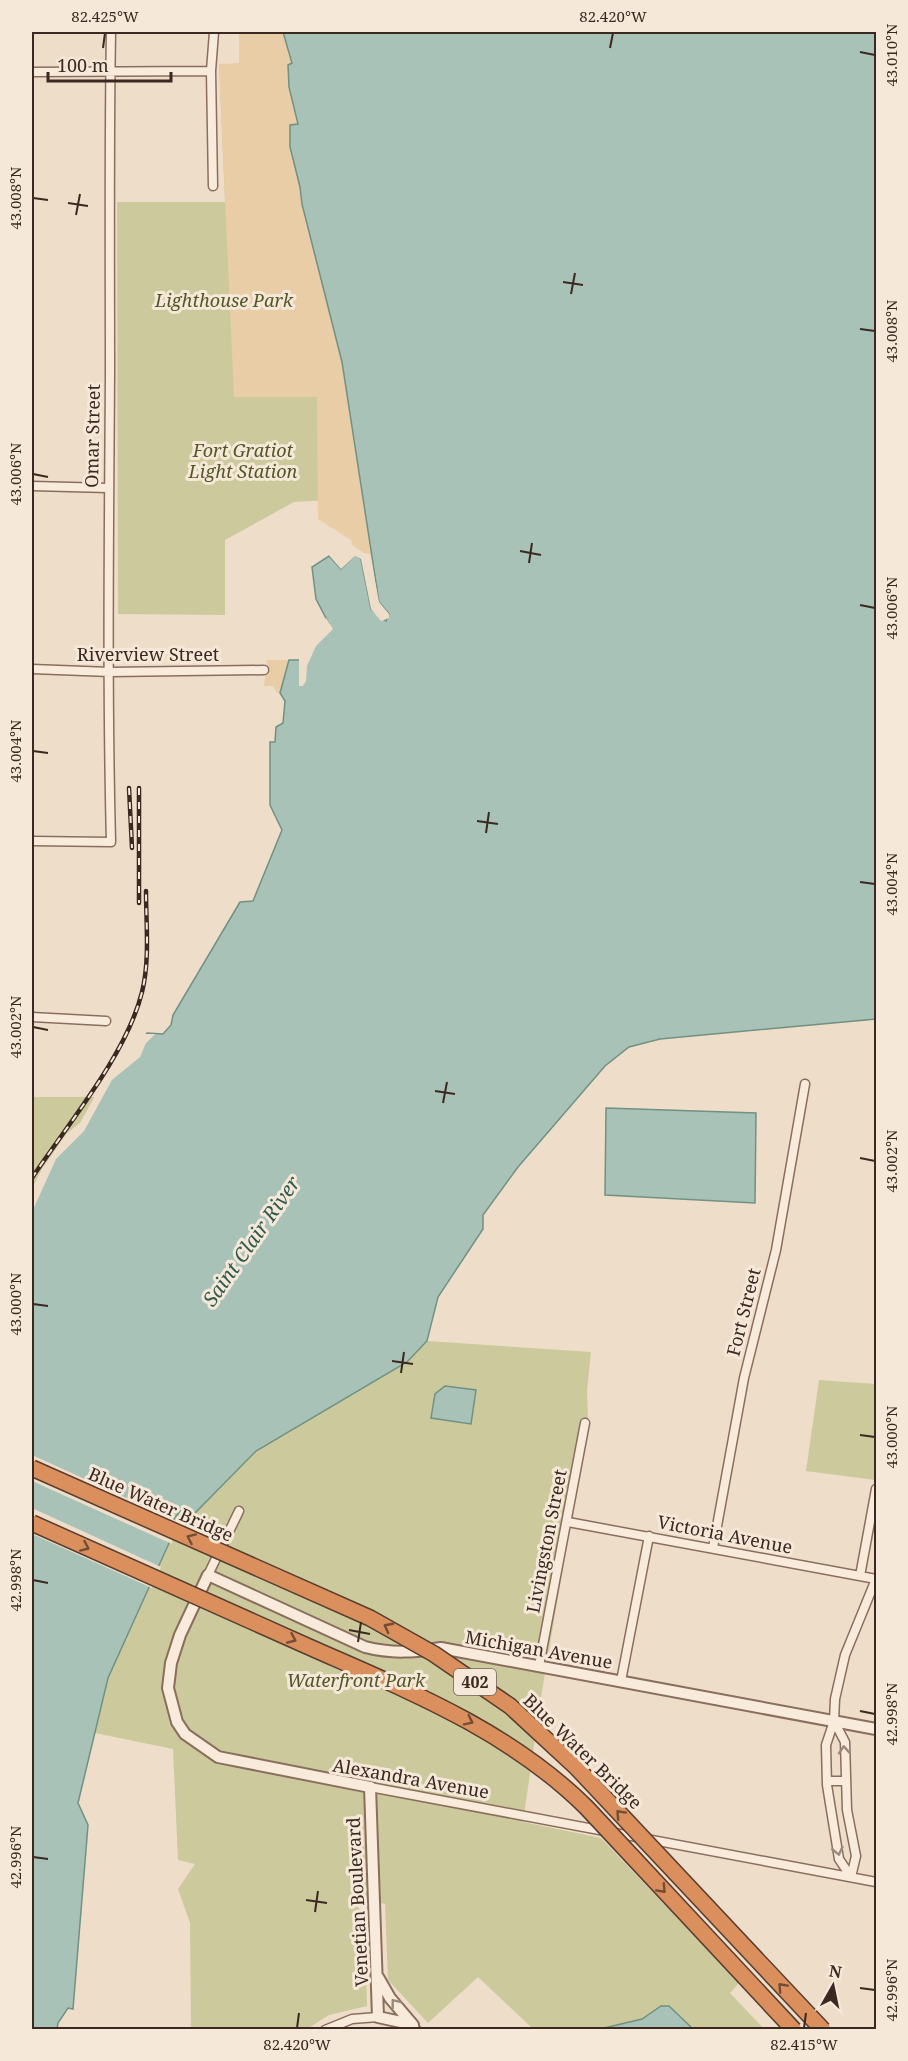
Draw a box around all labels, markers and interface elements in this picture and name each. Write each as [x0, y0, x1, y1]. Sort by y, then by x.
text: 82.425°W [71, 6, 139, 26]
text: 82.420°W [579, 6, 647, 26]
text: 43.010°N [881, 23, 901, 87]
scale bar [48, 45, 171, 83]
text: 100 m [57, 53, 109, 77]
text: 43.008°N [5, 166, 25, 230]
park label: Lighthouse Park [154, 288, 294, 312]
text: 43.008°N [881, 299, 901, 363]
street label: Omar Street [79, 384, 105, 488]
park label: Fort Gratiot Light Station [188, 438, 298, 483]
text: 43.006°N [5, 442, 25, 506]
text: 43.006°N [881, 576, 901, 640]
street label: Riverview Street [77, 642, 219, 666]
text: 43.004°N [5, 719, 25, 783]
text: 43.004°N [881, 852, 901, 916]
text: 43.002°N [5, 995, 25, 1059]
text: 43.002°N [881, 1129, 901, 1193]
water label: Saint Clair River [196, 1170, 306, 1312]
street label: Fort Street [720, 1265, 766, 1359]
text: 43.000°N [5, 1272, 25, 1336]
text: 43.000°N [881, 1405, 901, 1469]
street label: Blue Water Bridge [85, 1461, 237, 1547]
street label: Livingston Street [520, 1467, 572, 1615]
street label: Victoria Avenue [656, 1509, 794, 1559]
one-way arrow [187, 1534, 198, 1546]
one-way arrow [79, 1540, 90, 1552]
text: 42.998°N [5, 1548, 25, 1612]
one-way arrow [383, 1623, 394, 1635]
street label: Michigan Avenue [463, 1624, 615, 1674]
one-way arrow [285, 1632, 296, 1644]
park label: Waterfront Park [287, 1668, 426, 1692]
road number: 402 [454, 1669, 496, 1695]
text: 42.998°N [881, 1682, 901, 1746]
street label: Blue Water Bridge [518, 1688, 648, 1814]
one-way arrow [462, 1713, 473, 1725]
one-way arrow [838, 1745, 851, 1754]
street label: Alexandra Avenue [331, 1752, 491, 1804]
one-way arrow [617, 1810, 628, 1821]
street label: Venetian Boulevard [341, 1817, 373, 1987]
text: 42.996°N [5, 1825, 25, 1889]
one-way arrow [831, 1846, 844, 1856]
one-way arrow [655, 1882, 666, 1892]
north arrow [803, 1956, 863, 2016]
text: 42.996°N [881, 1958, 901, 2022]
text: N [827, 1959, 844, 1983]
one-way arrow [778, 1984, 789, 1994]
one-way arrow [392, 1999, 403, 2010]
text: 82.420°W [263, 2034, 331, 2054]
text: 82.415°W [770, 2034, 838, 2054]

